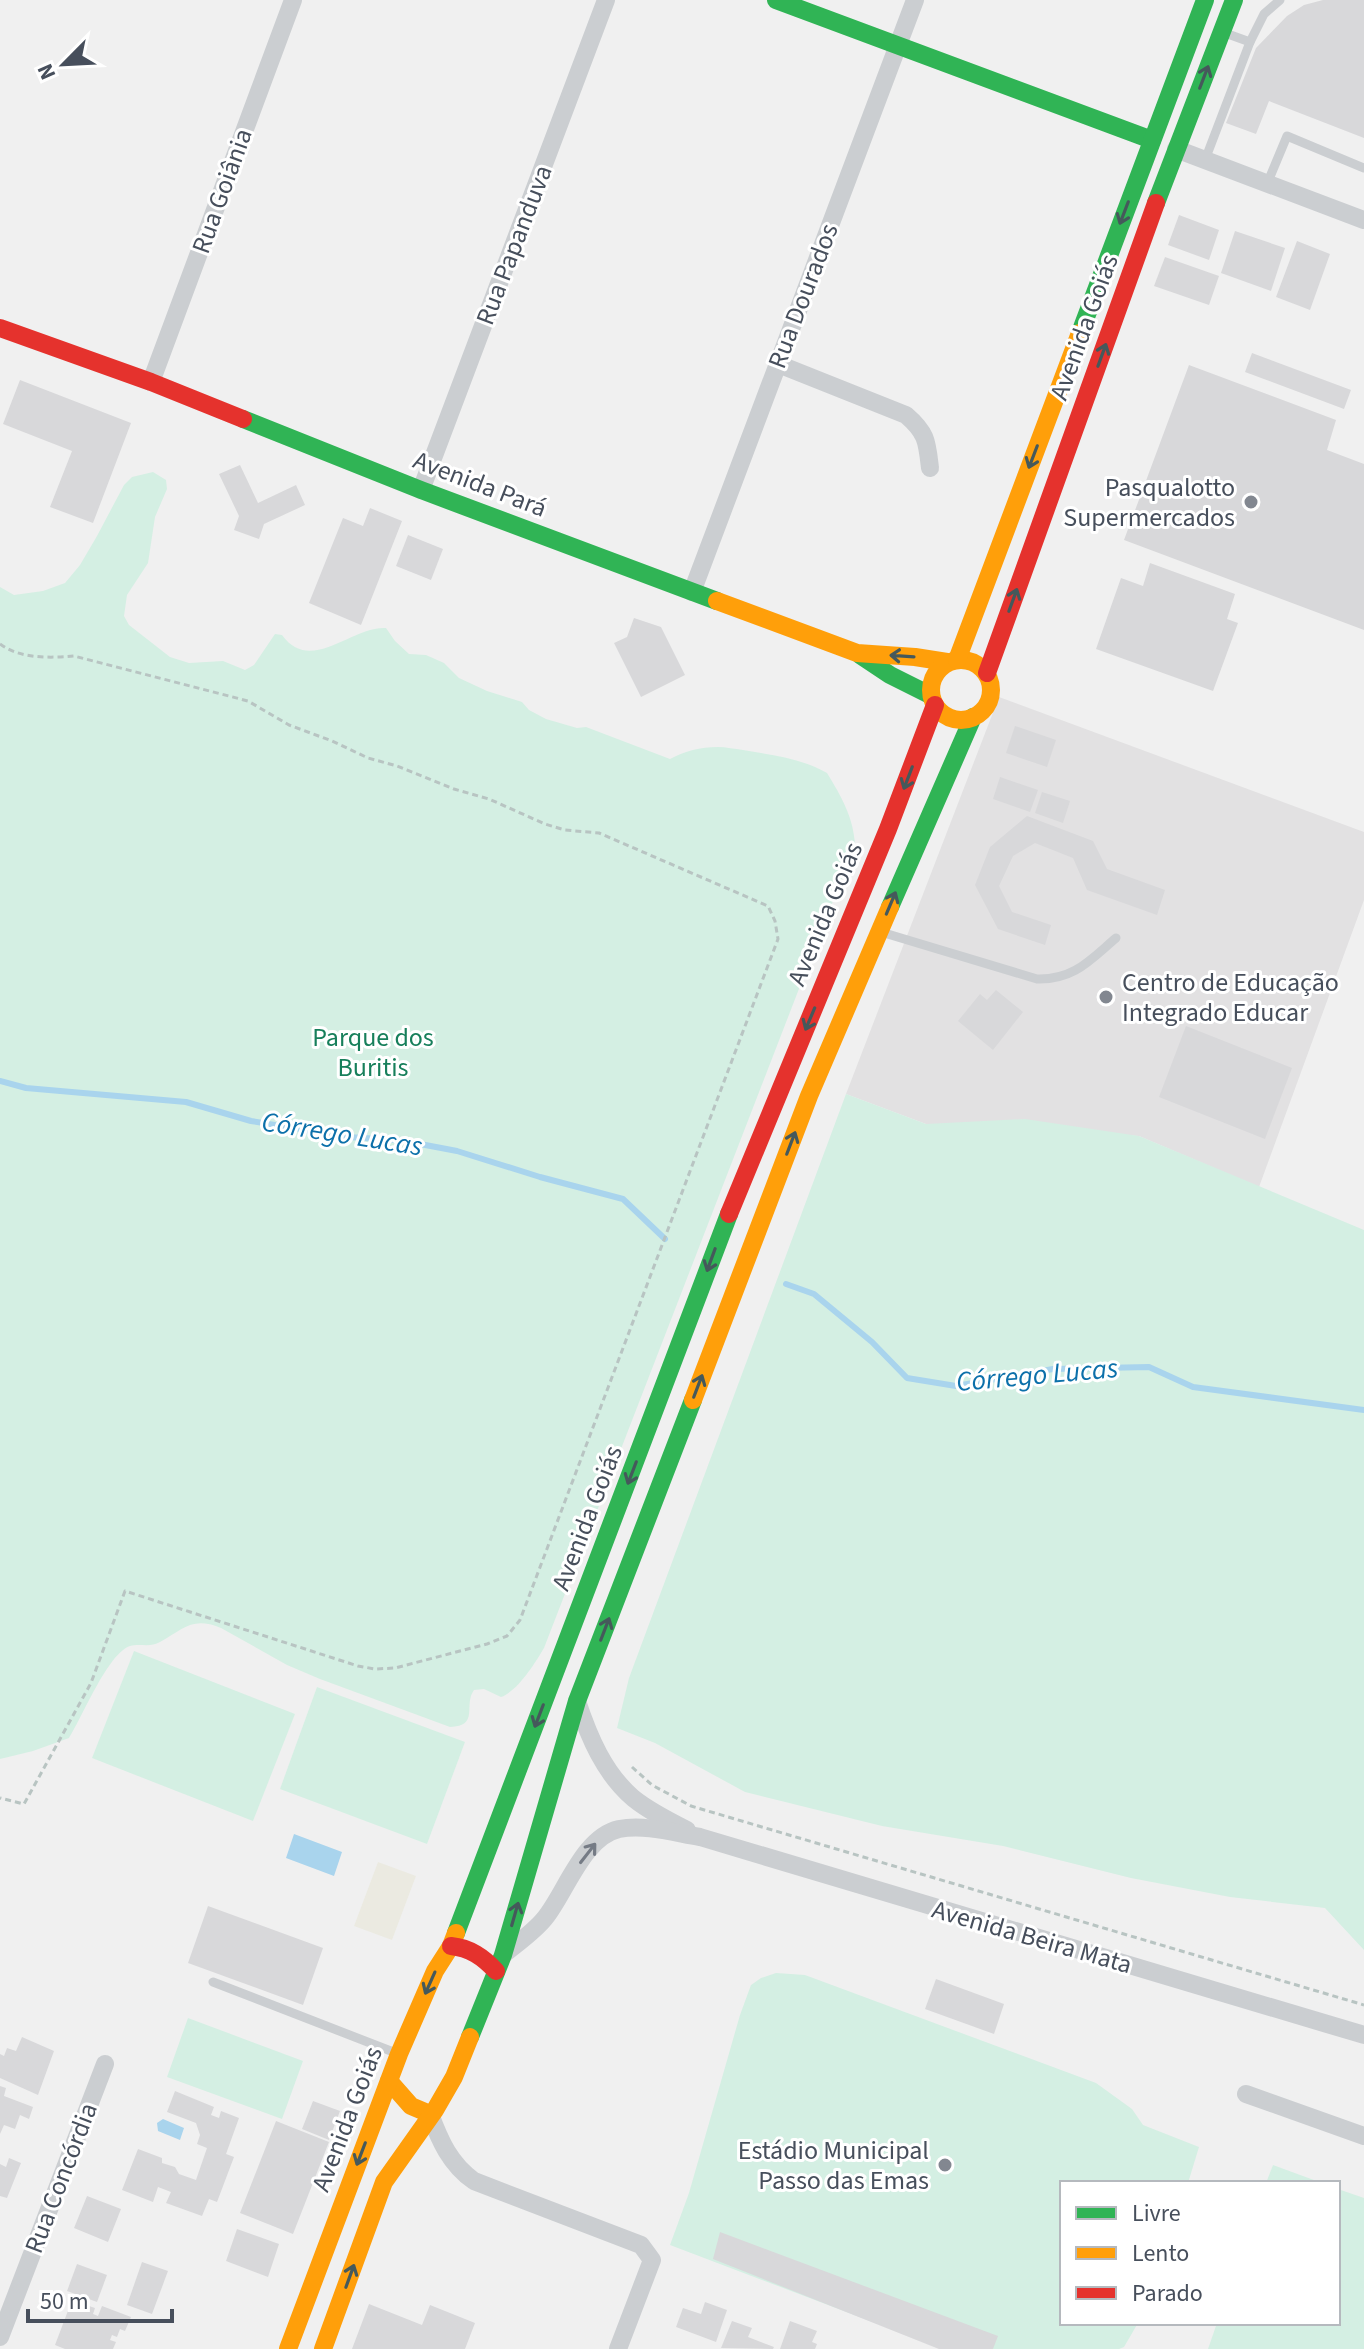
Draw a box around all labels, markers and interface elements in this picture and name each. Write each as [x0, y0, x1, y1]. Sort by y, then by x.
north arrow [24, 24, 104, 104]
text: N [29, 59, 64, 85]
one-way arrow [1198, 65, 1212, 90]
street label: Rua Goiânia [182, 123, 262, 259]
street label: Rua Papanduva [467, 160, 561, 330]
one-way arrow [1116, 200, 1131, 225]
street label: Rua Dourados [758, 218, 848, 374]
street label: Avenida Goiás [1040, 249, 1128, 405]
one-way arrow [1095, 343, 1110, 368]
street label: Avenida Pará [408, 442, 552, 526]
one-way arrow [1025, 444, 1039, 469]
place label: Pasqualotto Supermercados [1063, 469, 1235, 536]
marker: Pasqualotto Supermercados [1242, 493, 1260, 511]
one-way arrow [1007, 588, 1021, 613]
one-way arrow [889, 648, 916, 663]
one-way arrow [900, 765, 914, 790]
street label: Avenida Goiás [778, 836, 872, 992]
one-way arrow [885, 891, 900, 916]
place label: Centro de Educação Integrado Educar [1122, 964, 1339, 1031]
marker: Centro de Educação Integrado Educar [1097, 988, 1115, 1006]
one-way arrow [801, 1006, 816, 1031]
park label: Parque dos Buritis [312, 1019, 434, 1086]
water label: Córrego Lucas [259, 1102, 425, 1166]
one-way arrow [785, 1131, 799, 1156]
one-way arrow [703, 1247, 717, 1272]
water label: Córrego Lucas [954, 1348, 1120, 1402]
one-way arrow [692, 1374, 706, 1399]
street label: Avenida Goiás [542, 1440, 632, 1596]
one-way arrow [624, 1460, 638, 1485]
one-way arrow [599, 1617, 613, 1642]
one-way arrow [531, 1703, 545, 1728]
one-way arrow [579, 1843, 596, 1864]
street label: Avenida Beira Mata [928, 1891, 1136, 1983]
one-way arrow [508, 1902, 523, 1928]
one-way arrow [422, 1970, 437, 1994]
street label: Avenida Goiás [302, 2041, 392, 2197]
street label: Rua Concórdia [15, 2097, 107, 2259]
place label: Estádio Municipal Passo das Emas [738, 2132, 929, 2199]
one-way arrow [353, 2142, 367, 2166]
marker: Estádio Municipal Passo das Emas [936, 2156, 954, 2174]
legend [1060, 2181, 1340, 2325]
text: Livre [1132, 2196, 1181, 2231]
text: Lento [1132, 2236, 1189, 2271]
one-way arrow [344, 2264, 358, 2289]
scale bar [28, 2273, 172, 2323]
text: Parado [1132, 2276, 1203, 2311]
text: 50 m [40, 2284, 89, 2319]

